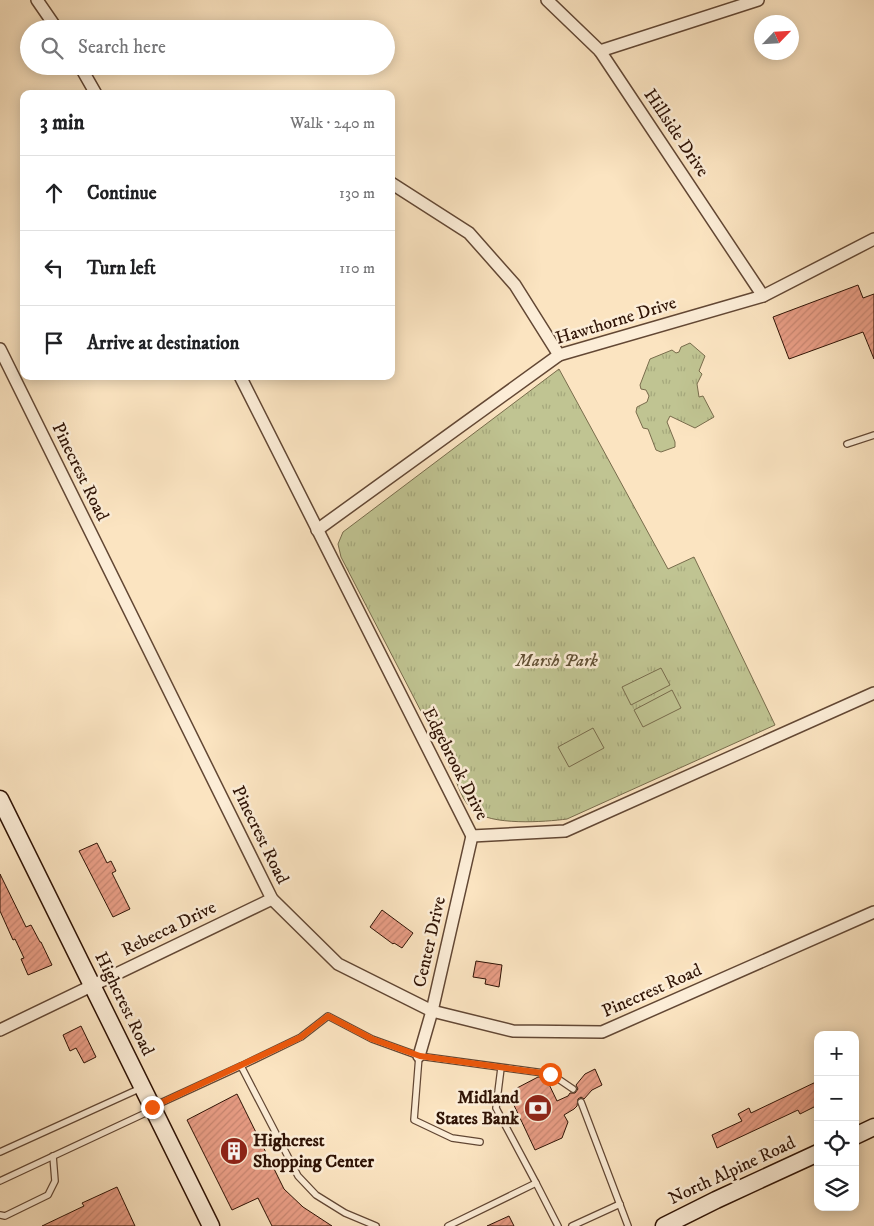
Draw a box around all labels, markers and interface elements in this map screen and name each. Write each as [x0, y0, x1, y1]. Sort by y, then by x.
north arrow [754, 15, 799, 60]
search box [20, 20, 395, 75]
icon: search [38, 34, 66, 62]
text: Search here [78, 36, 166, 59]
street label: Hillside Drive [638, 85, 714, 181]
text: 3 min [40, 110, 85, 136]
text: Walk · 240 m [290, 113, 375, 133]
icon: ahead [40, 179, 68, 207]
text: Continue [87, 182, 157, 205]
text: 130 m [339, 183, 375, 203]
icon: left [40, 254, 68, 282]
text: Turn left [87, 257, 156, 280]
text: 110 m [339, 258, 375, 278]
street label: Hawthorne Drive [553, 292, 679, 350]
icon: arrive [40, 329, 68, 357]
text: Arrive at destination [87, 332, 239, 355]
street label: Pinecrest Road [47, 419, 113, 525]
park label: Marsh Park [514, 650, 598, 672]
street label: Edgebrook Drive [417, 704, 493, 824]
street label: Pinecrest Road [227, 782, 293, 888]
street label: Center Drive [409, 894, 451, 990]
street label: Rebecca Drive [118, 897, 220, 961]
street label: Highcrest Road [89, 949, 159, 1059]
street label: Pinecrest Road [599, 959, 705, 1023]
map controls [814, 1031, 859, 1211]
button: + [814, 1031, 859, 1076]
route start [539, 1063, 562, 1086]
button: − [814, 1076, 859, 1121]
place label: Midland States Bank [436, 1087, 520, 1130]
bank icon: Midland States Bank [523, 1093, 553, 1123]
route end [141, 1096, 164, 1119]
button: locate [814, 1121, 859, 1166]
place label: Highcrest Shopping Center [253, 1130, 374, 1173]
street label: North Alpine Road [665, 1132, 799, 1210]
building icon: Highcrest Shopping Center [219, 1136, 249, 1166]
button: layers [814, 1166, 859, 1211]

